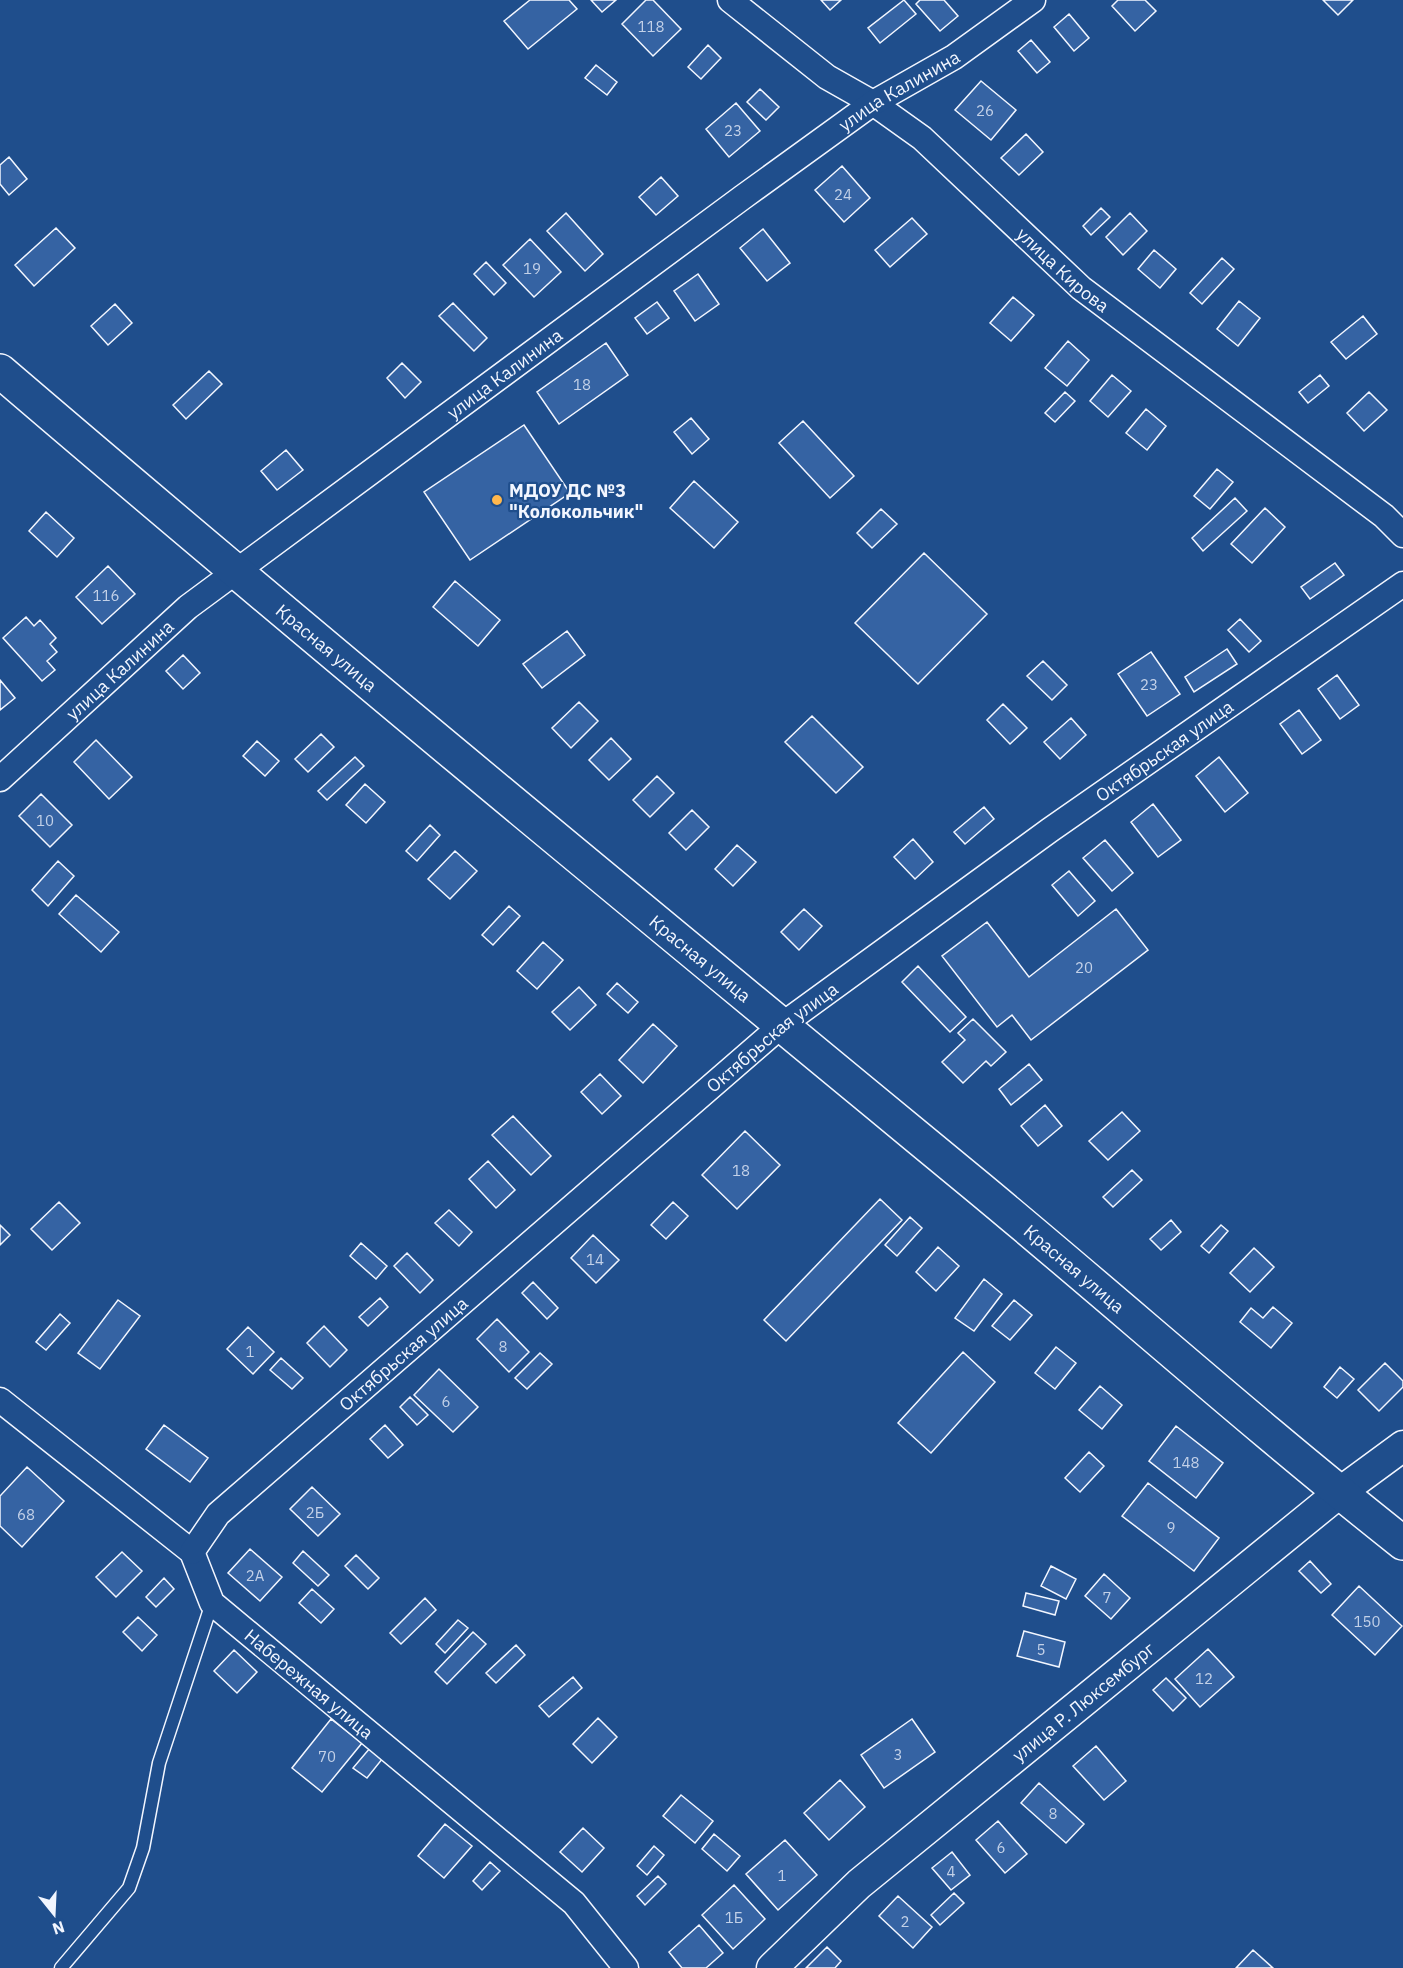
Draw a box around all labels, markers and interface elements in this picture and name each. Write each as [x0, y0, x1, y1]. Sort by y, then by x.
house number: 118 [637, 17, 665, 36]
street label: улица Калинина [834, 45, 964, 136]
house number: 26 [976, 101, 994, 120]
house number: 23 [724, 121, 742, 140]
house number: 24 [834, 185, 852, 204]
street label: улица Кирова [1012, 222, 1114, 317]
house number: 19 [523, 259, 541, 278]
street label: улица Калинина [442, 323, 567, 424]
house number: 18 [573, 375, 591, 394]
place label: МДОУ ДС №3 "Колокольчик" [509, 479, 643, 523]
marker: МДОУ ДС №3 "Колокольчик" [490, 493, 504, 507]
house number: 116 [92, 586, 120, 605]
street label: Красная улица [271, 599, 382, 697]
street label: улица Калинина [61, 614, 178, 725]
house number: 23 [1140, 675, 1158, 694]
street label: Октябрьская улица [1091, 694, 1238, 806]
house number: 10 [36, 811, 54, 830]
street label: Красная улица [645, 909, 756, 1007]
house number: 20 [1075, 958, 1093, 977]
street label: Октябрьская улица [701, 977, 842, 1097]
house number: 18 [732, 1161, 750, 1180]
street label: Красная улица [1019, 1219, 1130, 1318]
house number: 14 [586, 1250, 604, 1269]
street label: Октябрьская улица [334, 1291, 472, 1416]
house number: 8 [498, 1337, 508, 1356]
house number: 1 [245, 1342, 255, 1361]
house number: 6 [441, 1392, 451, 1411]
house number: 148 [1172, 1453, 1200, 1472]
house number: 2Б [306, 1503, 324, 1522]
house number: 68 [17, 1505, 35, 1524]
house number: 9 [1166, 1518, 1176, 1537]
house number: 2А [246, 1566, 265, 1585]
house number: 7 [1102, 1588, 1112, 1607]
house number: 150 [1353, 1612, 1381, 1631]
street label: Набережная улица [240, 1624, 379, 1744]
street label: улица Р. Люксембург [1007, 1636, 1159, 1766]
house number: 5 [1036, 1640, 1046, 1659]
house number: 12 [1195, 1669, 1213, 1688]
house number: 3 [893, 1745, 903, 1764]
house number: 70 [318, 1747, 336, 1766]
house number: 8 [1048, 1804, 1058, 1823]
house number: 6 [996, 1838, 1006, 1857]
house number: 4 [946, 1862, 956, 1881]
house number: 1 [777, 1866, 787, 1885]
north arrow [24, 1884, 84, 1944]
house number: 1Б [725, 1908, 743, 1927]
house number: 2 [900, 1912, 910, 1931]
text: N [50, 1917, 67, 1940]

